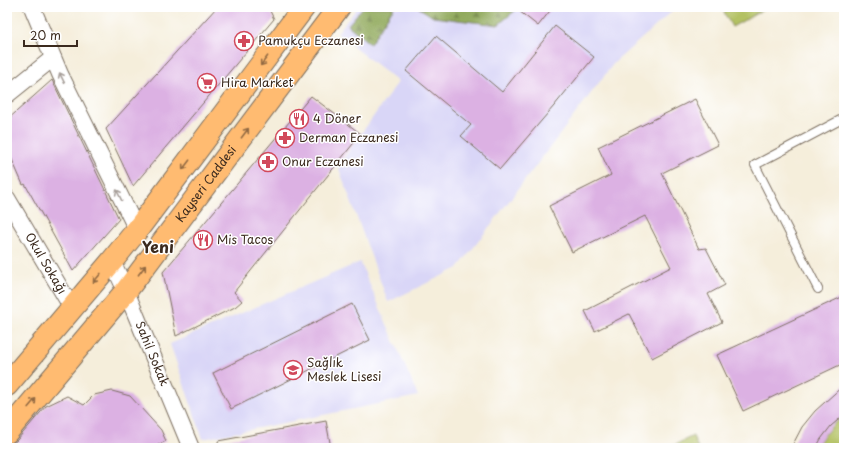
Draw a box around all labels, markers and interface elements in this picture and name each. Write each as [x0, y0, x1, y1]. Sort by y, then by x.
scale bar [24, 22, 77, 48]
text: 20 m [30, 26, 61, 44]
pharmacy icon: Pamukçu Eczanesi [233, 30, 255, 52]
place label: Pamukçu Eczanesi [258, 31, 364, 49]
one-way arrow [259, 55, 268, 66]
supermarket icon: Hira Market [196, 72, 218, 94]
one-way arrow [58, 73, 65, 85]
place label: Hira Market [221, 73, 294, 91]
restaurant icon: 4 Döner [288, 108, 310, 130]
place label: 4 Döner [313, 109, 361, 127]
one-way arrow [241, 127, 249, 138]
pharmacy icon: Derman Eczanesi [274, 127, 296, 149]
place label: Derman Eczanesi [299, 128, 398, 146]
street label: Kayseri Caddesi [171, 141, 240, 226]
pharmacy icon: Onur Eczanesi [257, 151, 279, 173]
place label: Onur Eczanesi [282, 152, 364, 170]
one-way arrow [181, 159, 190, 170]
one-way arrow [115, 189, 123, 201]
street label: Okul Sokağı [21, 229, 72, 297]
restaurant icon: Mis Tacos [192, 229, 214, 251]
place label: Mis Tacos [217, 230, 273, 248]
district label: Yeni [142, 234, 174, 258]
one-way arrow [138, 265, 146, 276]
one-way arrow [93, 273, 102, 283]
street label: Sahil Sokak [131, 318, 174, 389]
place label: Sağlık Meslek Lisesi [307, 353, 381, 385]
school or university icon: Sağlık Meslek Lisesi [282, 359, 304, 381]
one-way arrow [28, 397, 37, 408]

